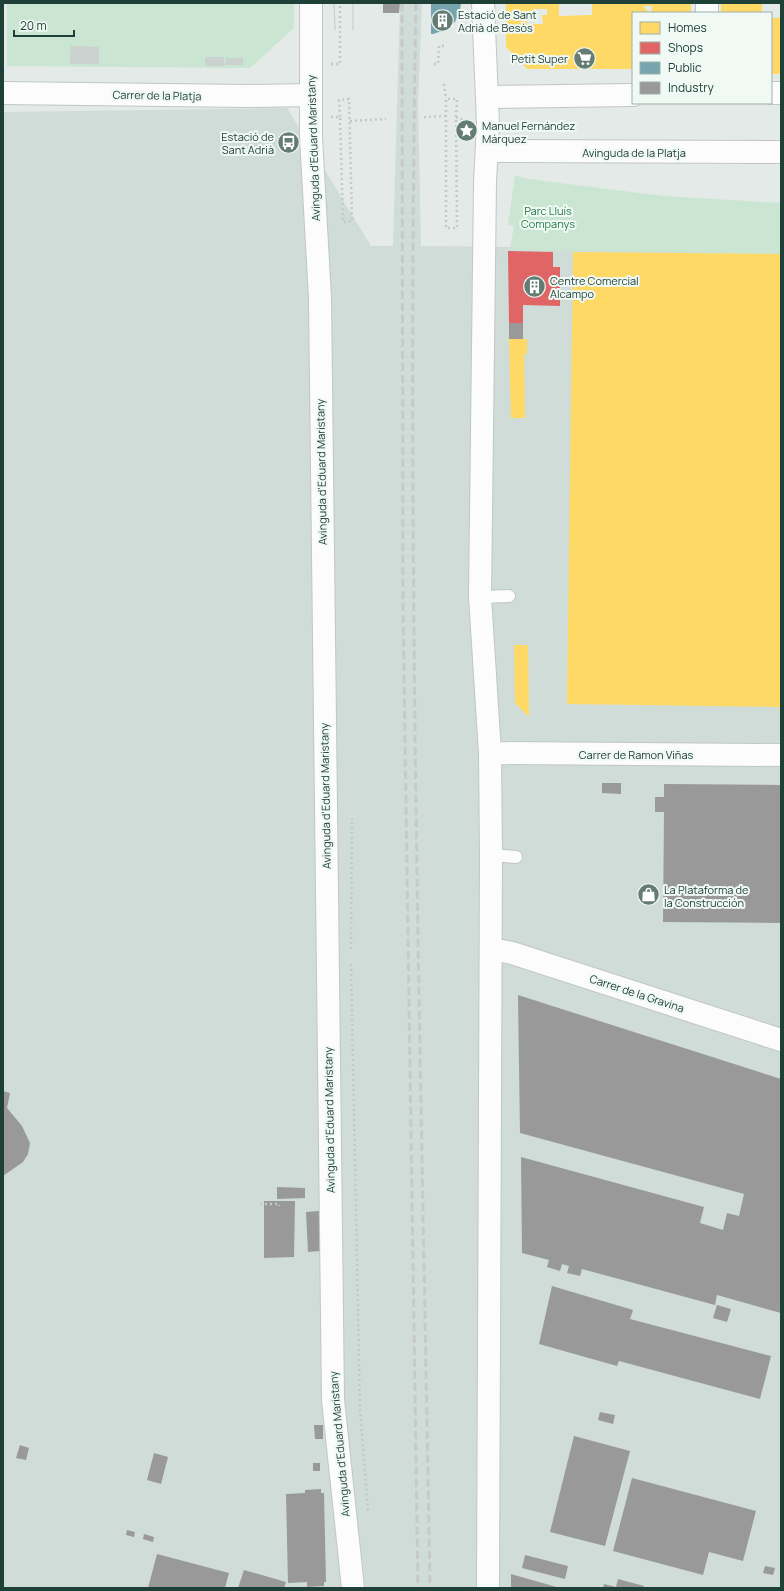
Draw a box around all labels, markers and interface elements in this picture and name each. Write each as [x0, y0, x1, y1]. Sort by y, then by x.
building icon: Estació de Sant Adrià de Besòs [430, 7, 456, 33]
place label: Estació de Sant Adrià de Besòs [458, 7, 537, 35]
scale bar [14, 12, 74, 38]
legend [632, 12, 772, 104]
text: 20 m [20, 17, 47, 34]
text: Homes [668, 19, 707, 36]
text: Shops [668, 39, 703, 56]
supermarket icon: Petit Super [571, 45, 597, 71]
place label: Petit Super [511, 51, 568, 66]
text: Public [668, 59, 702, 76]
street label: Avinguda d'Eduard Maristany [303, 74, 323, 221]
text: Industry [668, 79, 714, 96]
street label: Carrer de la Platja [112, 87, 202, 103]
place icon: Manuel Fernández Márquez [454, 118, 480, 144]
place label: Manuel Fernández Márquez [482, 118, 575, 146]
place label: Estació de Sant Adrià [221, 129, 275, 157]
bus stop icon: Estació de Sant Adrià [276, 129, 302, 155]
street label: Avinguda de la Platja [582, 145, 686, 160]
park label: Parc Lluís Companys [521, 203, 575, 231]
building icon: Centre Comercial Alcampo [521, 273, 547, 299]
place label: Centre Comercial Alcampo [550, 273, 639, 301]
street label: Avinguda d'Eduard Maristany [312, 399, 330, 545]
street label: Avinguda d'Eduard Maristany [316, 723, 334, 869]
street label: Carrer de Ramon Viñas [579, 747, 693, 762]
shop icon: La Plataforma de la Construcción [636, 882, 662, 908]
place label: La Plataforma de la Construcción [664, 882, 749, 910]
street label: Carrer de la Gravina [588, 971, 686, 1015]
street label: Avinguda d'Eduard Maristany [320, 1047, 338, 1193]
street label: Avinguda d'Eduard Maristany [325, 1370, 353, 1518]

